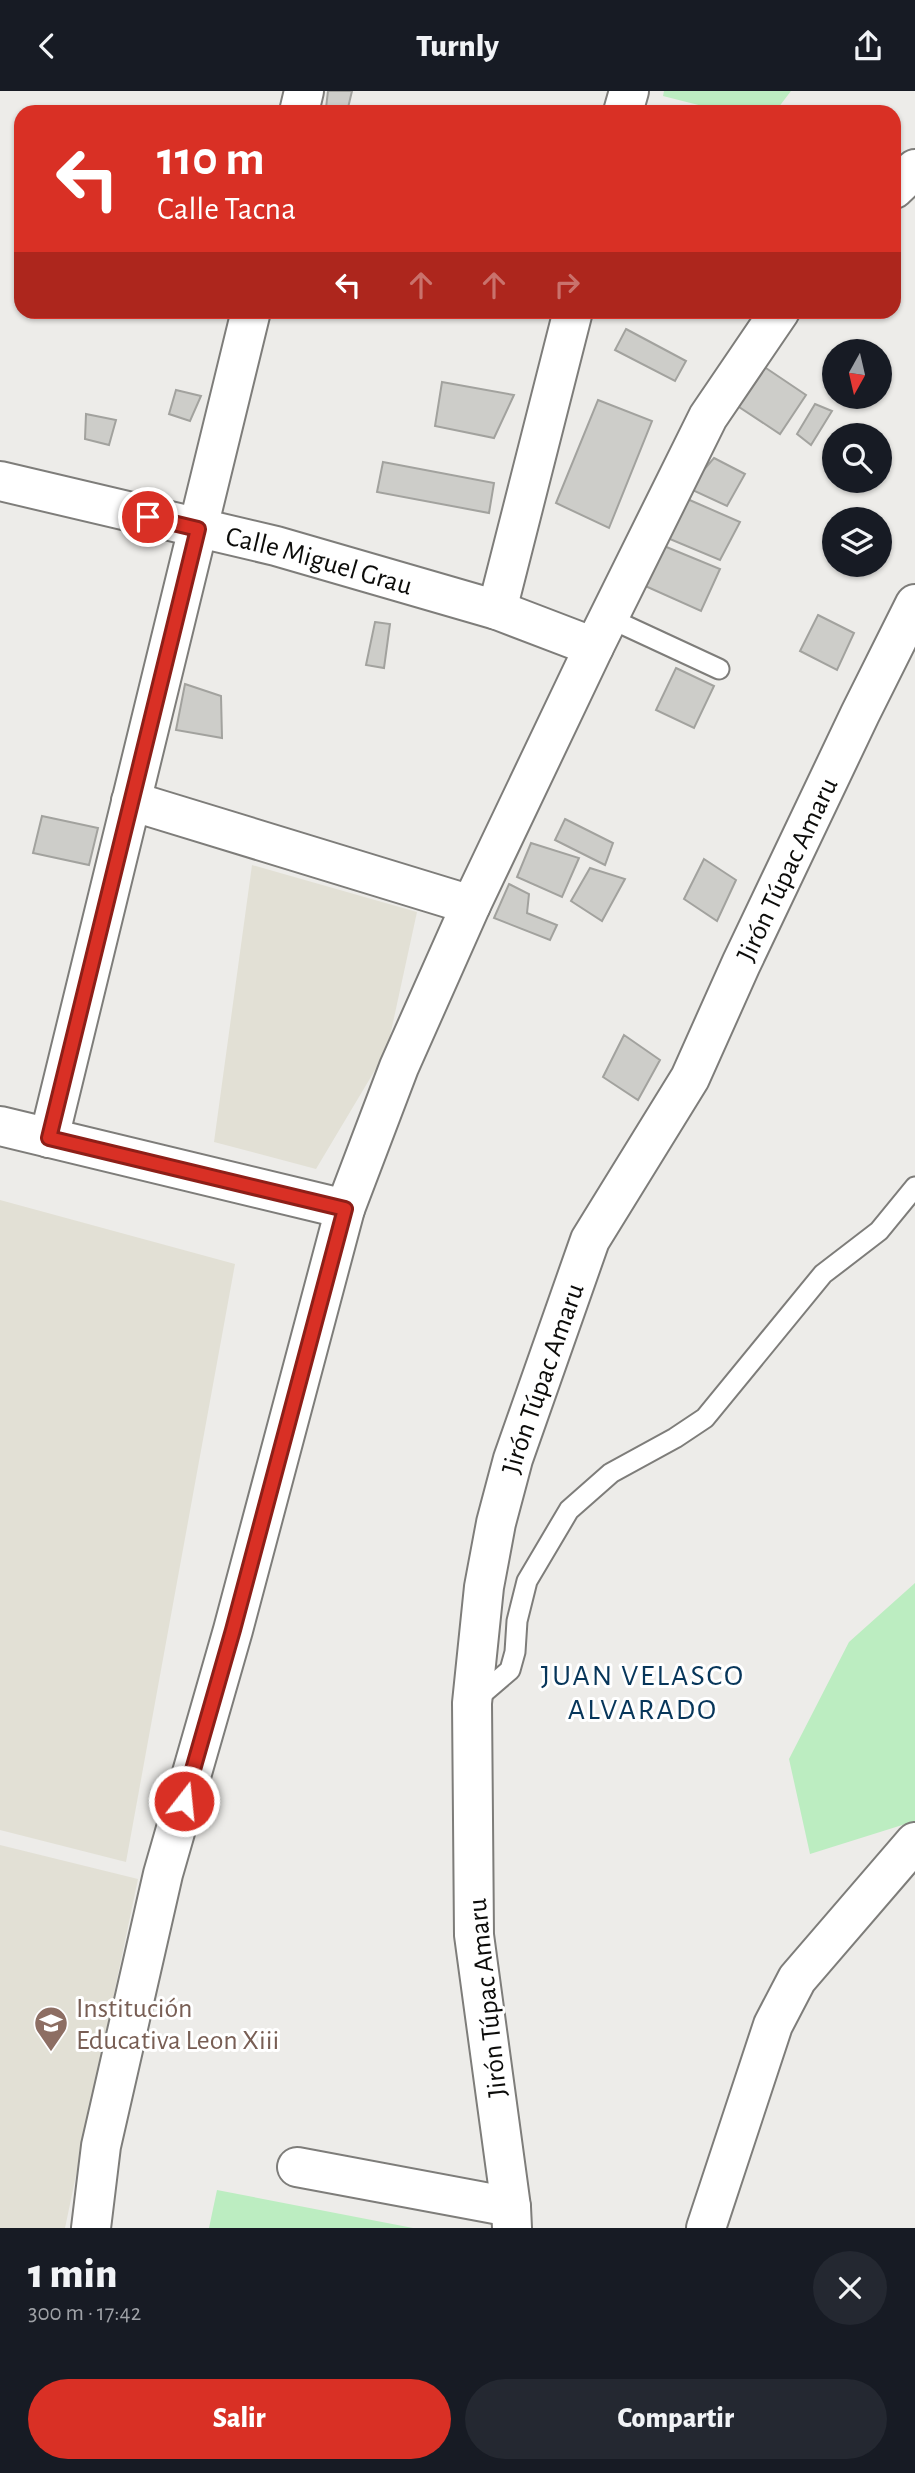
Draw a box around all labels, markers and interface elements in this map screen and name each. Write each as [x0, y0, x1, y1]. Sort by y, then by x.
icon: back [28, 27, 66, 65]
icon: share [849, 27, 887, 65]
text: Turnly [416, 30, 499, 62]
icon: left [42, 133, 133, 224]
text: 110 m [157, 135, 265, 184]
text: Calle Tacna [157, 193, 296, 225]
icon: left [329, 266, 367, 304]
icon: ahead [402, 266, 440, 304]
icon: ahead [475, 266, 513, 304]
icon: right [548, 266, 586, 304]
north arrow [822, 339, 892, 409]
map controls [822, 339, 892, 577]
button: search [822, 423, 892, 493]
pin [118, 487, 178, 547]
icon: arrive [129, 498, 167, 536]
button: layers [822, 507, 892, 577]
street label: Calle Miguel Grau [223, 523, 415, 601]
street label: Jirón Túpac Amaru [732, 774, 844, 966]
street label: Jirón Túpac Amaru [498, 1280, 590, 1477]
district label: JUAN VELASCO ALVARADO [541, 1661, 745, 1725]
position arrow [147, 1764, 221, 1838]
street label: Jirón Túpac Amaru [464, 1897, 512, 2099]
place label: Institución Educativa Leon Xiii [76, 1995, 279, 2055]
school or university icon: Institución Educativa Leon Xiii [32, 2004, 70, 2053]
button: close [813, 2251, 887, 2325]
text: 1 min [28, 2253, 117, 2295]
text: 300 m · 17:42 [28, 2302, 141, 2325]
button: Salir [28, 2379, 451, 2459]
button: Compartir [465, 2379, 887, 2459]

